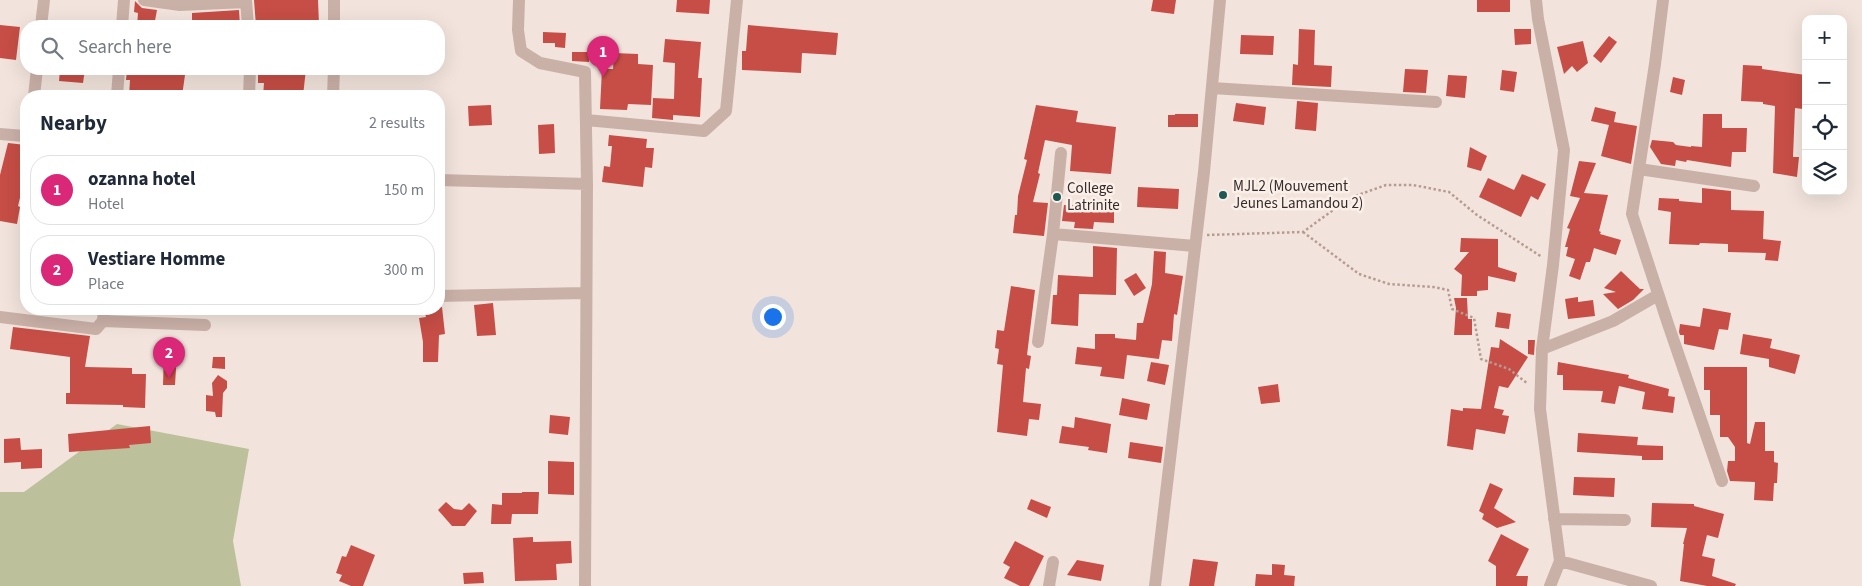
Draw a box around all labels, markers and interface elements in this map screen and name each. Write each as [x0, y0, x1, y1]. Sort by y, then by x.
map controls [1802, 15, 1847, 195]
button: + [1802, 15, 1847, 60]
search box [20, 20, 445, 75]
icon: search [38, 34, 66, 62]
text: Search here [78, 34, 172, 61]
pin: 1 [587, 36, 619, 77]
button: − [1802, 60, 1847, 105]
button: locate [1802, 105, 1847, 150]
text: Nearby [40, 108, 107, 138]
text: 2 results [369, 112, 425, 134]
button: layers [1802, 150, 1847, 195]
text: ozanna hotel [88, 166, 195, 193]
place label: MJL2 (Mouvement Jeunes Lamandou 2) [1233, 176, 1363, 214]
place label: College Latrinite [1067, 178, 1120, 216]
text: 1 [53, 179, 61, 201]
text: 150 m [384, 179, 424, 201]
marker: MJL2 (Mouvement Jeunes Lamandou 2) [1217, 189, 1229, 201]
marker: College Latrinite [1051, 191, 1063, 203]
text: Hotel [88, 193, 124, 215]
text: Vestiare Homme [88, 246, 225, 273]
text: 2 [53, 259, 61, 281]
text: 300 m [384, 259, 424, 281]
text: Place [88, 273, 124, 295]
your location [760, 304, 786, 330]
pin: 2 [153, 337, 185, 378]

